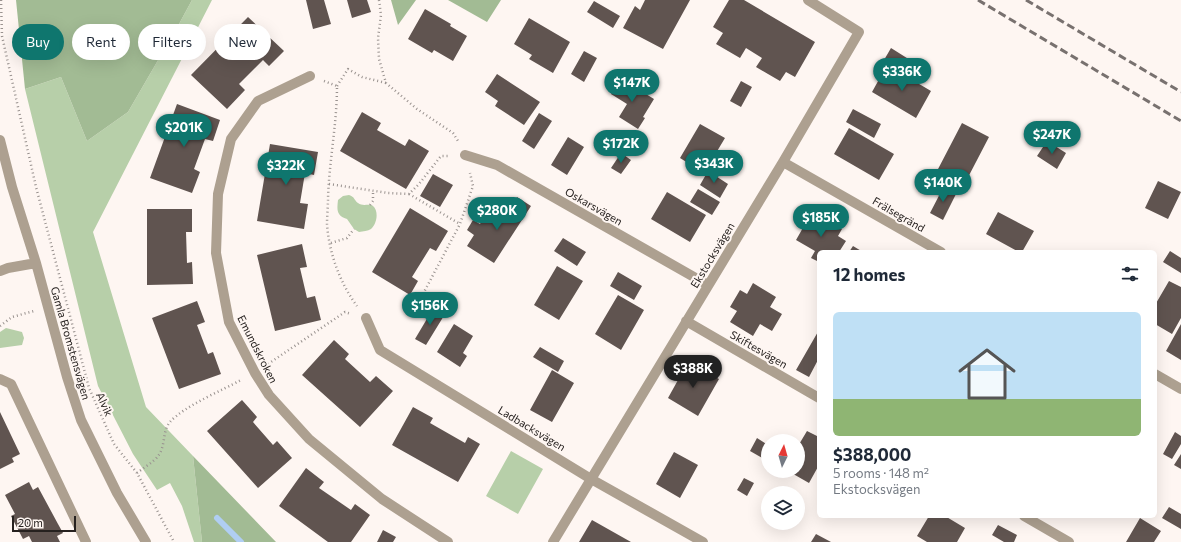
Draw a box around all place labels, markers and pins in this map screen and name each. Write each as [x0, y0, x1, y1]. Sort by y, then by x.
pin: $336K [874, 58, 930, 92]
pin: $147K [604, 69, 660, 103]
pin: $201K [156, 114, 212, 148]
pin: $247K [1024, 121, 1080, 155]
pin: $172K [593, 130, 649, 164]
pin: $343K [686, 150, 742, 184]
pin: $322K [258, 152, 314, 186]
pin: $140K [915, 169, 971, 203]
pin: $280K [469, 197, 525, 231]
pin: $185K [793, 204, 849, 238]
pin: $156K [402, 292, 458, 326]
pin: $388K [665, 355, 721, 389]

